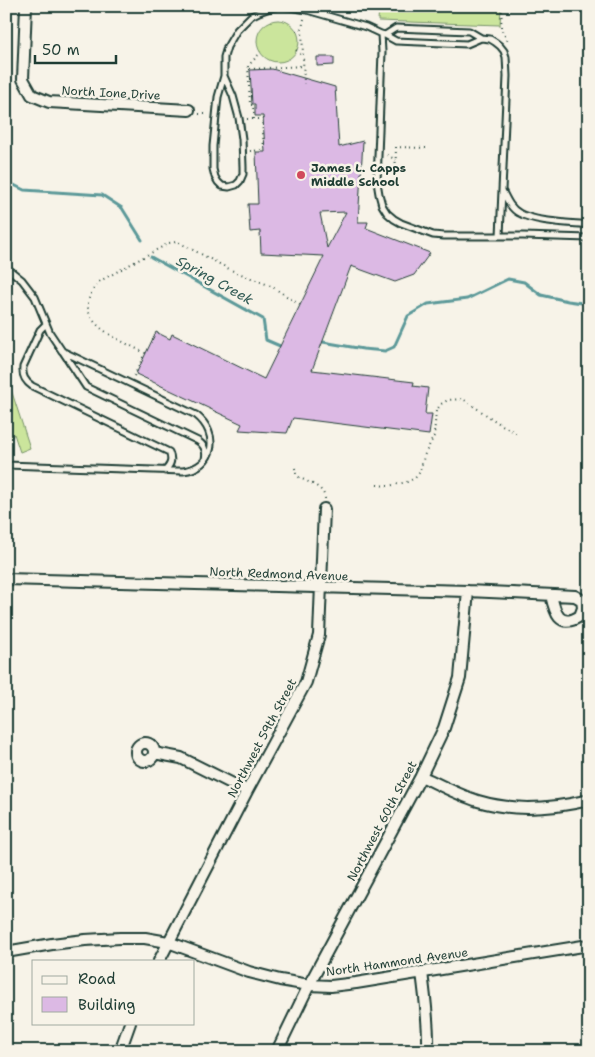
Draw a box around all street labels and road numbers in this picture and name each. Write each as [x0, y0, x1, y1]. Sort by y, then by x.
street label: North Ione Drive [61, 82, 161, 104]
street label: North Redmond Avenue [209, 564, 349, 584]
street label: Northwest 59th Street [224, 676, 300, 800]
street label: Northwest 60th Street [343, 758, 421, 884]
street label: North Hammond Avenue [325, 944, 469, 980]

